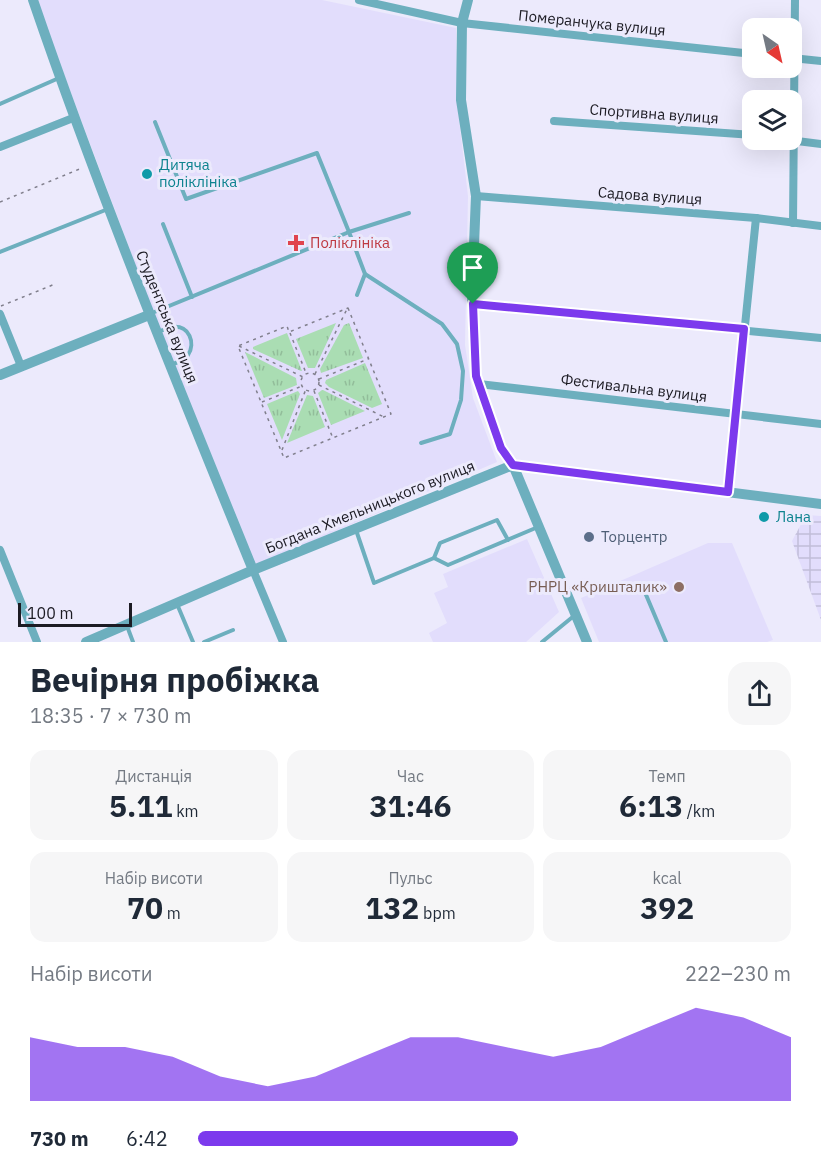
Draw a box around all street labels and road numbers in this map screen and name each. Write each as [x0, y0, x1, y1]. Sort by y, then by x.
street label: Померанчука вулиця [517, 5, 667, 40]
street label: Спортивна вулиця [589, 100, 719, 127]
street label: Садова вулиця [597, 182, 703, 209]
street label: Студентська вулиця [132, 248, 203, 386]
street label: Фестивальна вулиця [560, 369, 708, 406]
street label: Богдана Хмельницького вулиця [262, 456, 477, 557]

